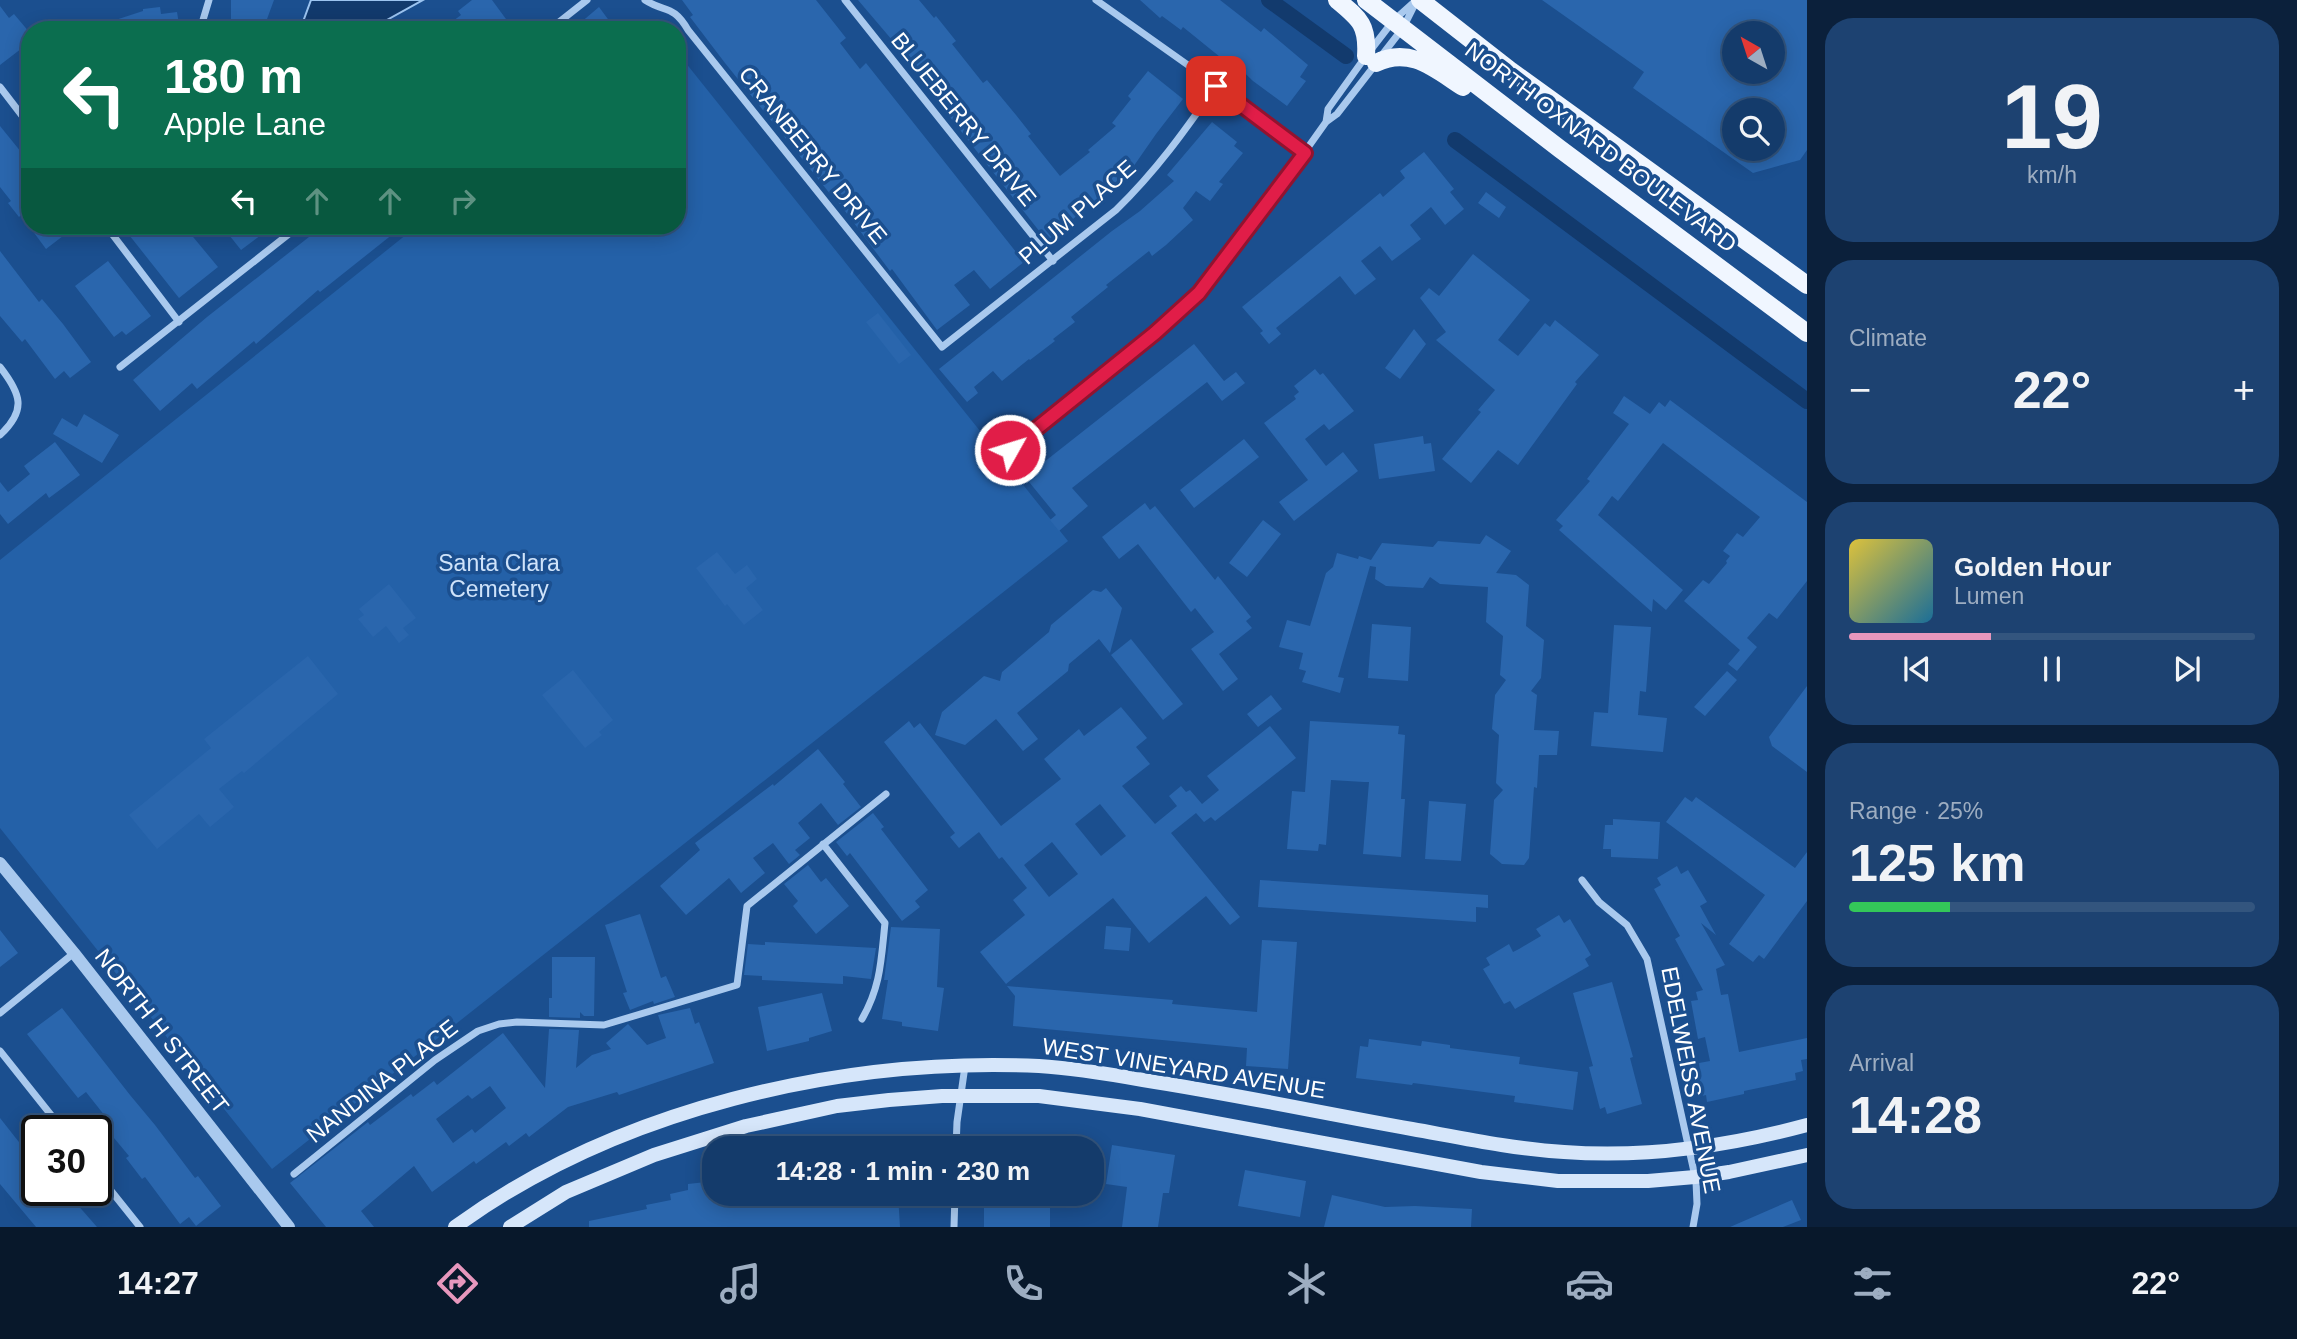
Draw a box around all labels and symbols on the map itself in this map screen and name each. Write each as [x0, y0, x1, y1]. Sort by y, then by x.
north arrow [1722, 21, 1785, 84]
street label: BLUEBERRY DRIVE [886, 27, 1042, 211]
street label: NORTH OXNARD BOULEVARD [1460, 37, 1742, 257]
pin [1186, 56, 1246, 116]
street label: CRANBERRY DRIVE [734, 61, 892, 249]
street label: PLUM PLACE [1013, 154, 1141, 270]
position arrow [973, 413, 1047, 487]
park label: Santa Clara Cemetery [438, 550, 560, 602]
street label: NORTH H STREET [90, 944, 234, 1118]
street label: EDELWEISS AVENUE [1656, 964, 1726, 1196]
street label: NANDINA PLACE [301, 1014, 463, 1148]
street label: WEST VINEYARD AVENUE [1041, 1033, 1327, 1103]
speed limit sign: 30 [21, 1115, 112, 1206]

